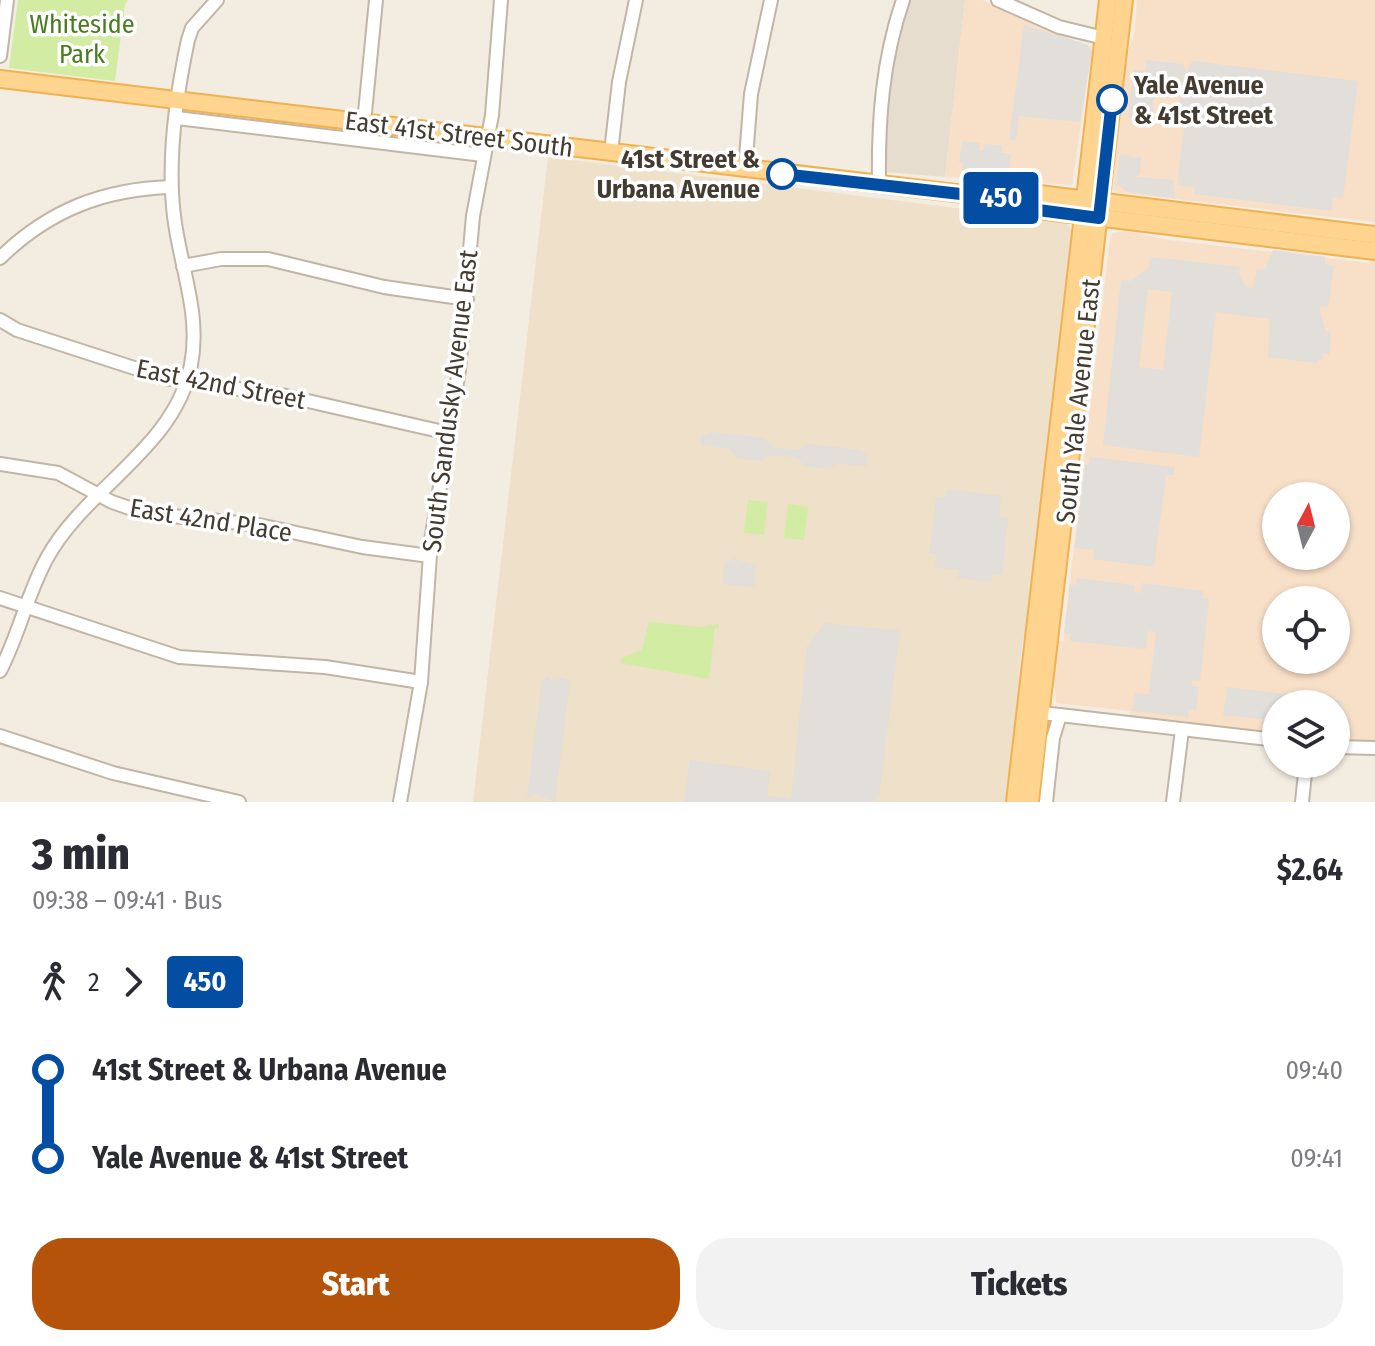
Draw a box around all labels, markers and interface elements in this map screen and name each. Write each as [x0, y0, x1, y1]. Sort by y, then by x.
park label: Whiteside Park [29, 9, 135, 70]
place label: Yale Avenue & 41st Street [1133, 70, 1274, 131]
marker: Yale Avenue & 41st Street [1097, 85, 1127, 115]
street label: East 41st Street South [343, 105, 575, 164]
place label: 41st Street & Urbana Avenue [597, 144, 760, 205]
marker: 41st Street & Urbana Avenue [767, 159, 797, 189]
line badge: 450 [955, 172, 1047, 224]
text: 450 [979, 181, 1023, 214]
street label: South Sandusky Avenue East [417, 248, 484, 554]
street label: South Yale Avenue East [1050, 277, 1107, 525]
street label: East 42nd Street [134, 353, 309, 416]
north arrow [1262, 482, 1350, 570]
map controls [1262, 482, 1350, 778]
street label: East 42nd Place [128, 492, 294, 549]
button: locate [1262, 586, 1350, 674]
button: layers [1262, 690, 1350, 778]
text: 3 min [32, 828, 130, 881]
text: $2.64 [1277, 852, 1343, 888]
text: 09:38 – 09:41 · Bus [32, 885, 222, 916]
icon: walk [32, 960, 76, 1004]
icon: forward [111, 960, 155, 1004]
text: 450 [183, 965, 227, 998]
text: 2 [88, 967, 99, 998]
text: 41st Street & Urbana Avenue [92, 1052, 447, 1088]
text: 09:40 [1286, 1055, 1343, 1086]
text: Yale Avenue & 41st Street [92, 1140, 408, 1176]
text: 09:41 [1290, 1143, 1343, 1174]
button: Start [32, 1238, 680, 1330]
button: Tickets [696, 1238, 1343, 1330]

